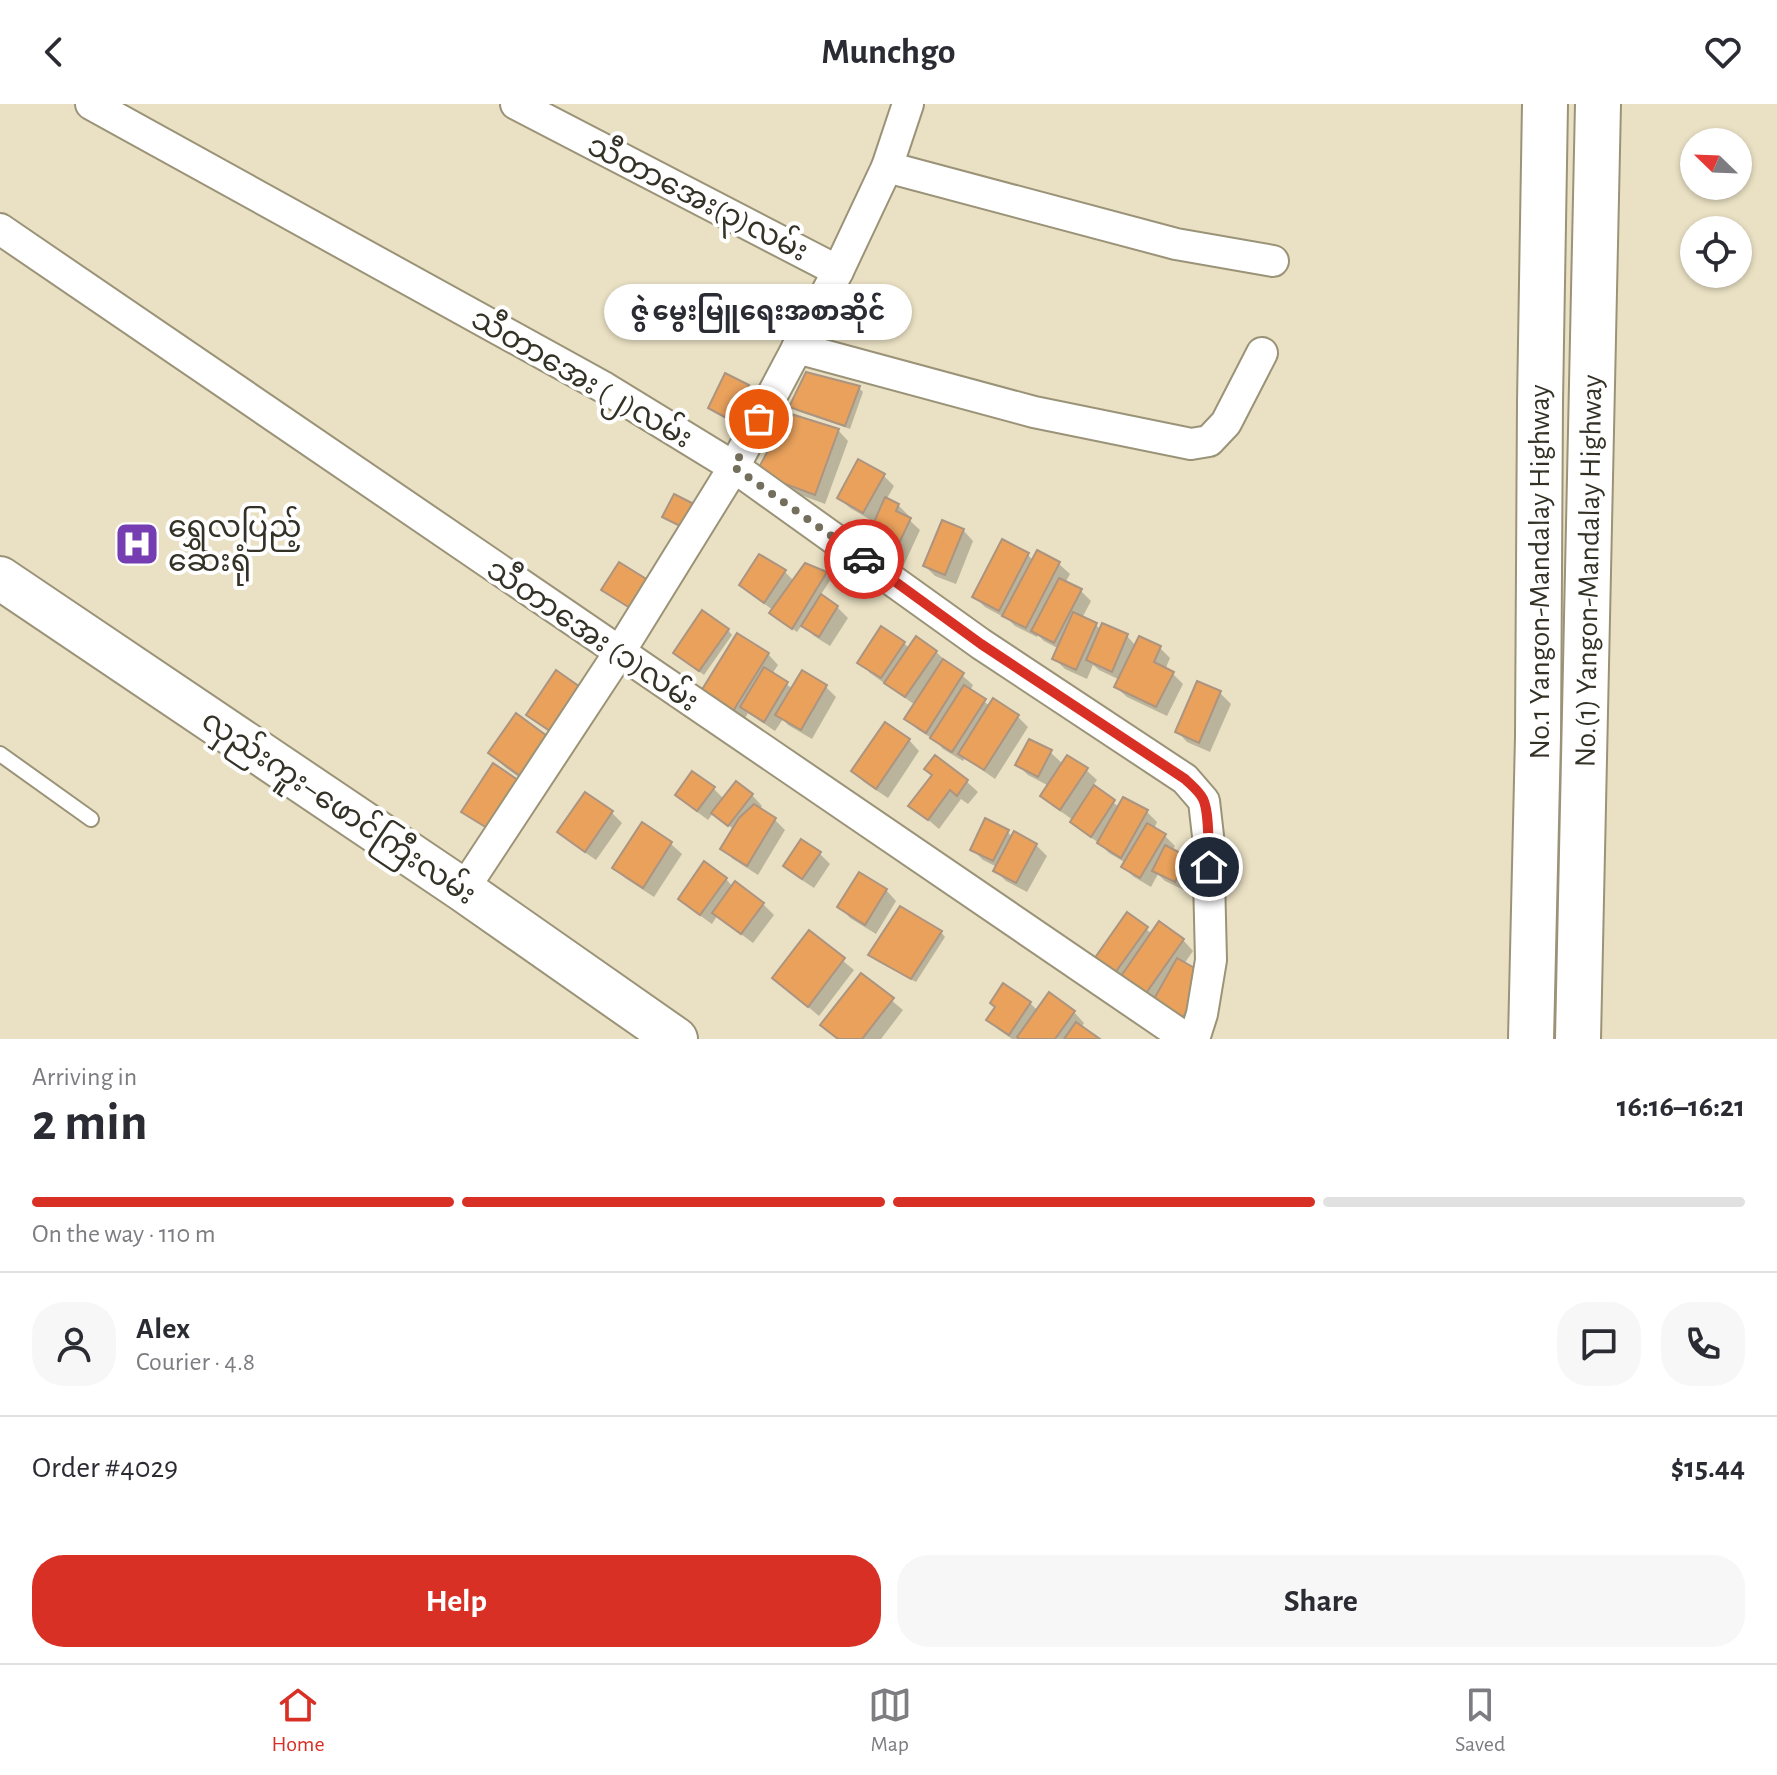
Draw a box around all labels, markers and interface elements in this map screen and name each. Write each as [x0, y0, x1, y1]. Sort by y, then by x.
icon: back [32, 30, 76, 74]
icon: heart [1701, 30, 1745, 74]
text: Munchgo [821, 34, 956, 70]
street label: သီတာအေး(၃)လမ်း [578, 123, 816, 275]
north arrow [1680, 128, 1752, 200]
map controls [1680, 128, 1752, 288]
button: locate [1680, 216, 1752, 288]
callout: ဇွဲ မွေးမြူရေးအစာဆိုင် [605, 283, 913, 339]
street label: သီတာအေး (၂)လမ်း [461, 297, 701, 462]
text: ဇွဲ မွေးမြူရေးအစာဆိုင် [631, 299, 885, 325]
street label: No.(1) Yangon-Mandalay Highway [1571, 374, 1607, 768]
street label: No.1 Yangon-Mandalay Highway [1525, 384, 1555, 760]
pin [725, 385, 793, 453]
icon: bag [737, 397, 781, 441]
place label: ရွှေလပြည့် ဆေးရုံ [168, 505, 301, 586]
courier [824, 519, 904, 599]
hospital icon: ရွှေလပြည့် ဆေးရုံ [113, 520, 161, 568]
icon: car [842, 537, 886, 581]
street label: သီတာအေး (၁)လမ်း [481, 547, 708, 718]
street label: လှည်းကူး−ဖောင်ကြီးလမ်း [191, 698, 485, 918]
pin [1175, 833, 1243, 901]
icon: home [1187, 845, 1231, 889]
text: Arriving in [32, 1064, 137, 1090]
text: 16:16–16:21 [1617, 1092, 1745, 1122]
text: 2 min [32, 1097, 147, 1149]
text: On the way · 110 m [32, 1221, 215, 1247]
button: person [32, 1302, 116, 1386]
button: chat [1557, 1302, 1641, 1386]
button: phone [1661, 1302, 1745, 1386]
text: Alex [136, 1314, 190, 1344]
text: Courier · 4.8 [136, 1349, 255, 1375]
text: Order #4029 [32, 1453, 178, 1483]
text: $15.44 [1671, 1453, 1745, 1483]
button: Help [32, 1555, 881, 1647]
button: Share [897, 1555, 1745, 1647]
tab: Home [272, 1683, 325, 1757]
tab: Map [868, 1683, 912, 1757]
tab: Saved [1455, 1683, 1505, 1757]

